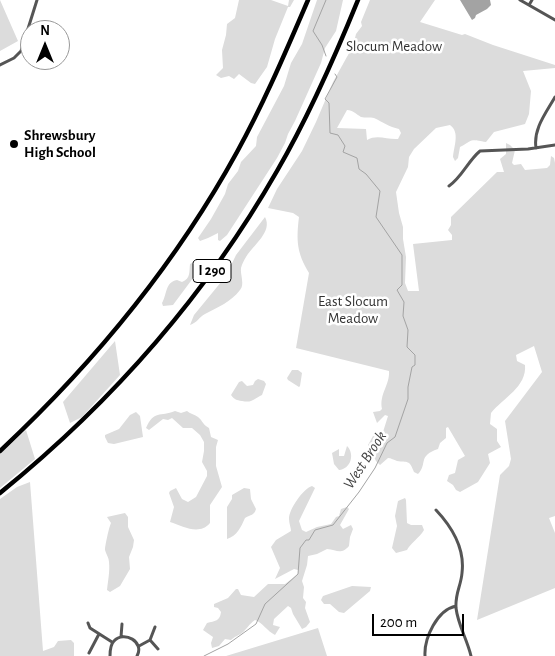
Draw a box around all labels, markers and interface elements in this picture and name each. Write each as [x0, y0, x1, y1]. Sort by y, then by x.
north arrow [20, 20, 70, 70]
text: N [40, 24, 50, 38]
park label: Slocum Meadow [346, 37, 442, 55]
place label: Shrewsbury High School [24, 126, 96, 161]
marker: Shrewsbury High School [8, 138, 20, 150]
road number: I 290 [193, 260, 231, 282]
park label: East Slocum Meadow [318, 292, 388, 327]
water label: West Brook [339, 427, 391, 493]
scale bar [375, 604, 468, 636]
text: 200 m [380, 615, 417, 630]

